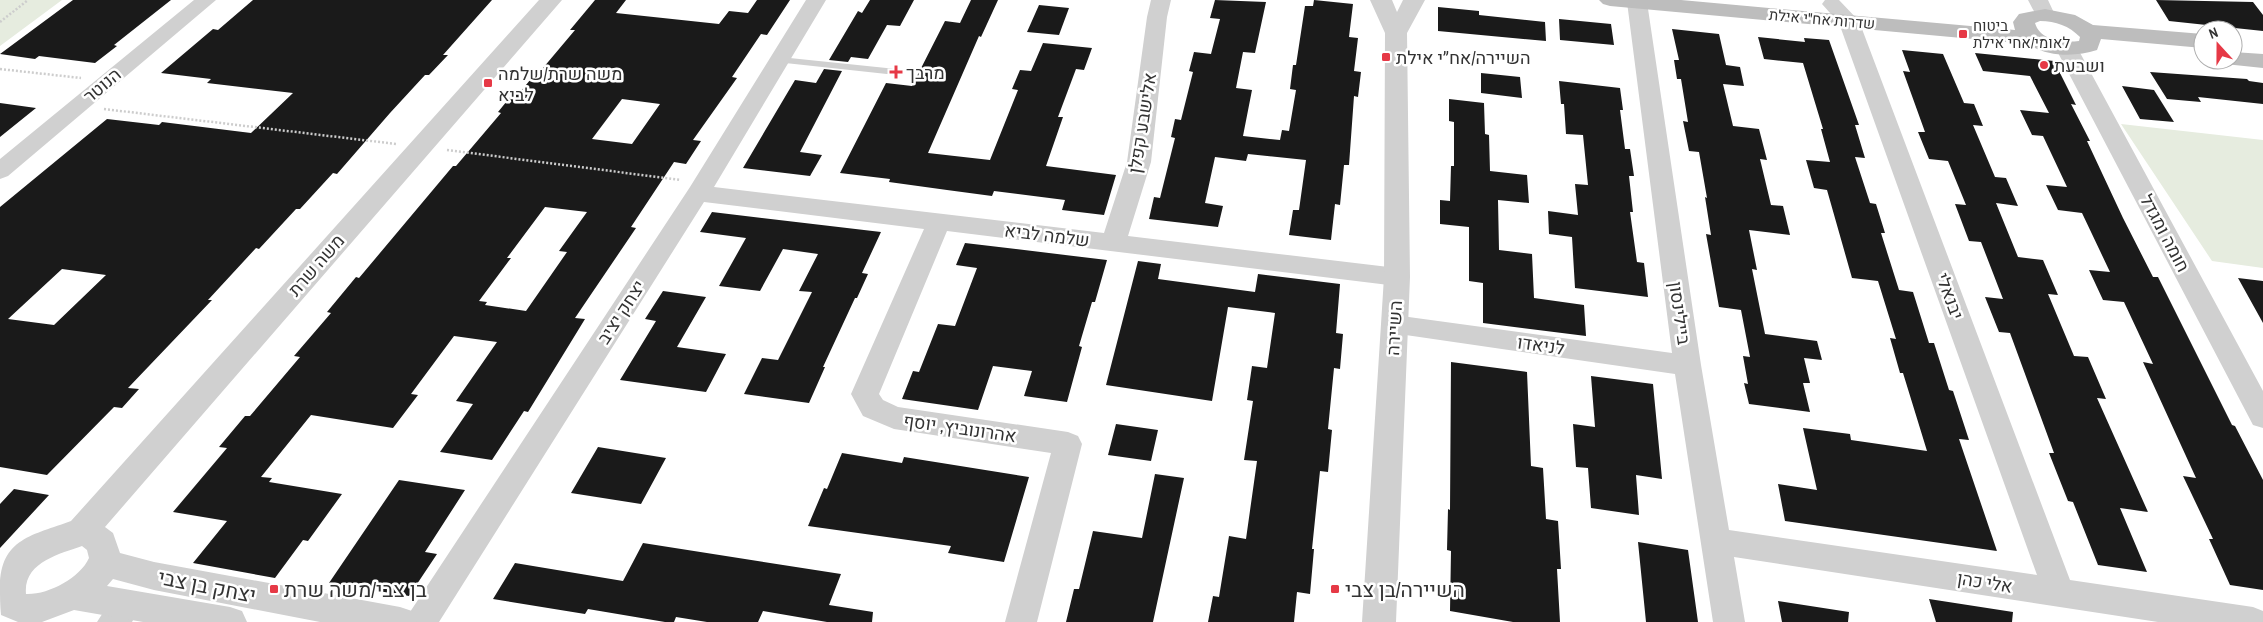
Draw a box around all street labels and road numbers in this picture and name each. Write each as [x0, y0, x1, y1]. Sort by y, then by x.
street label: שדרות אח"י אילת [1768, 4, 1876, 34]
street label: הנוטר [78, 62, 126, 108]
street label: אלישבע קפלן [1122, 71, 1162, 175]
street label: חומה ומגדל [2134, 190, 2196, 276]
street label: שלמה לביא [1003, 217, 1091, 253]
street label: משה שרת [282, 229, 350, 301]
street label: יבנאלי [1930, 269, 1970, 323]
street label: יצחק יציב [591, 275, 651, 349]
street label: ביילינסון [1663, 280, 1697, 347]
street label: השיירה [1380, 300, 1408, 356]
street label: לניאדו [1516, 329, 1566, 361]
street label: אהרונוביץ, יוסף [902, 408, 1018, 448]
street label: יצחק בן צבי [156, 562, 258, 610]
street label: אלי כהן [1955, 565, 2015, 599]

